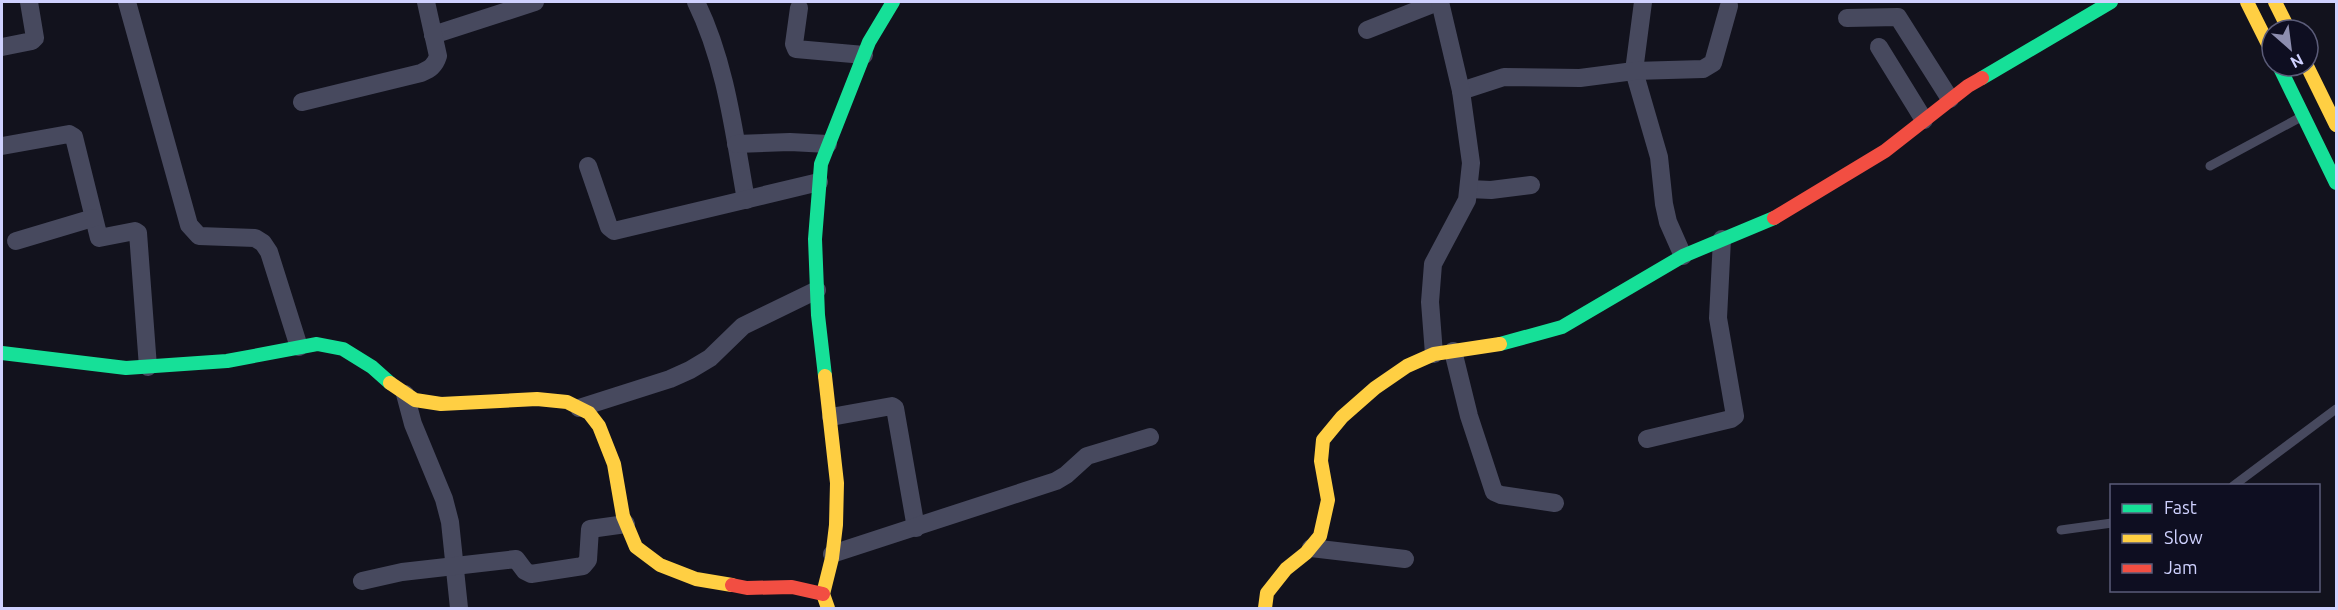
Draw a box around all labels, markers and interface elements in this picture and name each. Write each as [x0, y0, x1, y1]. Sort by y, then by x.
north arrow [2260, 18, 2320, 78]
text: N [2288, 50, 2307, 72]
legend [2110, 484, 2320, 592]
text: Fast [2164, 497, 2197, 517]
text: Slow [2164, 527, 2203, 547]
text: Jam [2164, 557, 2198, 577]

